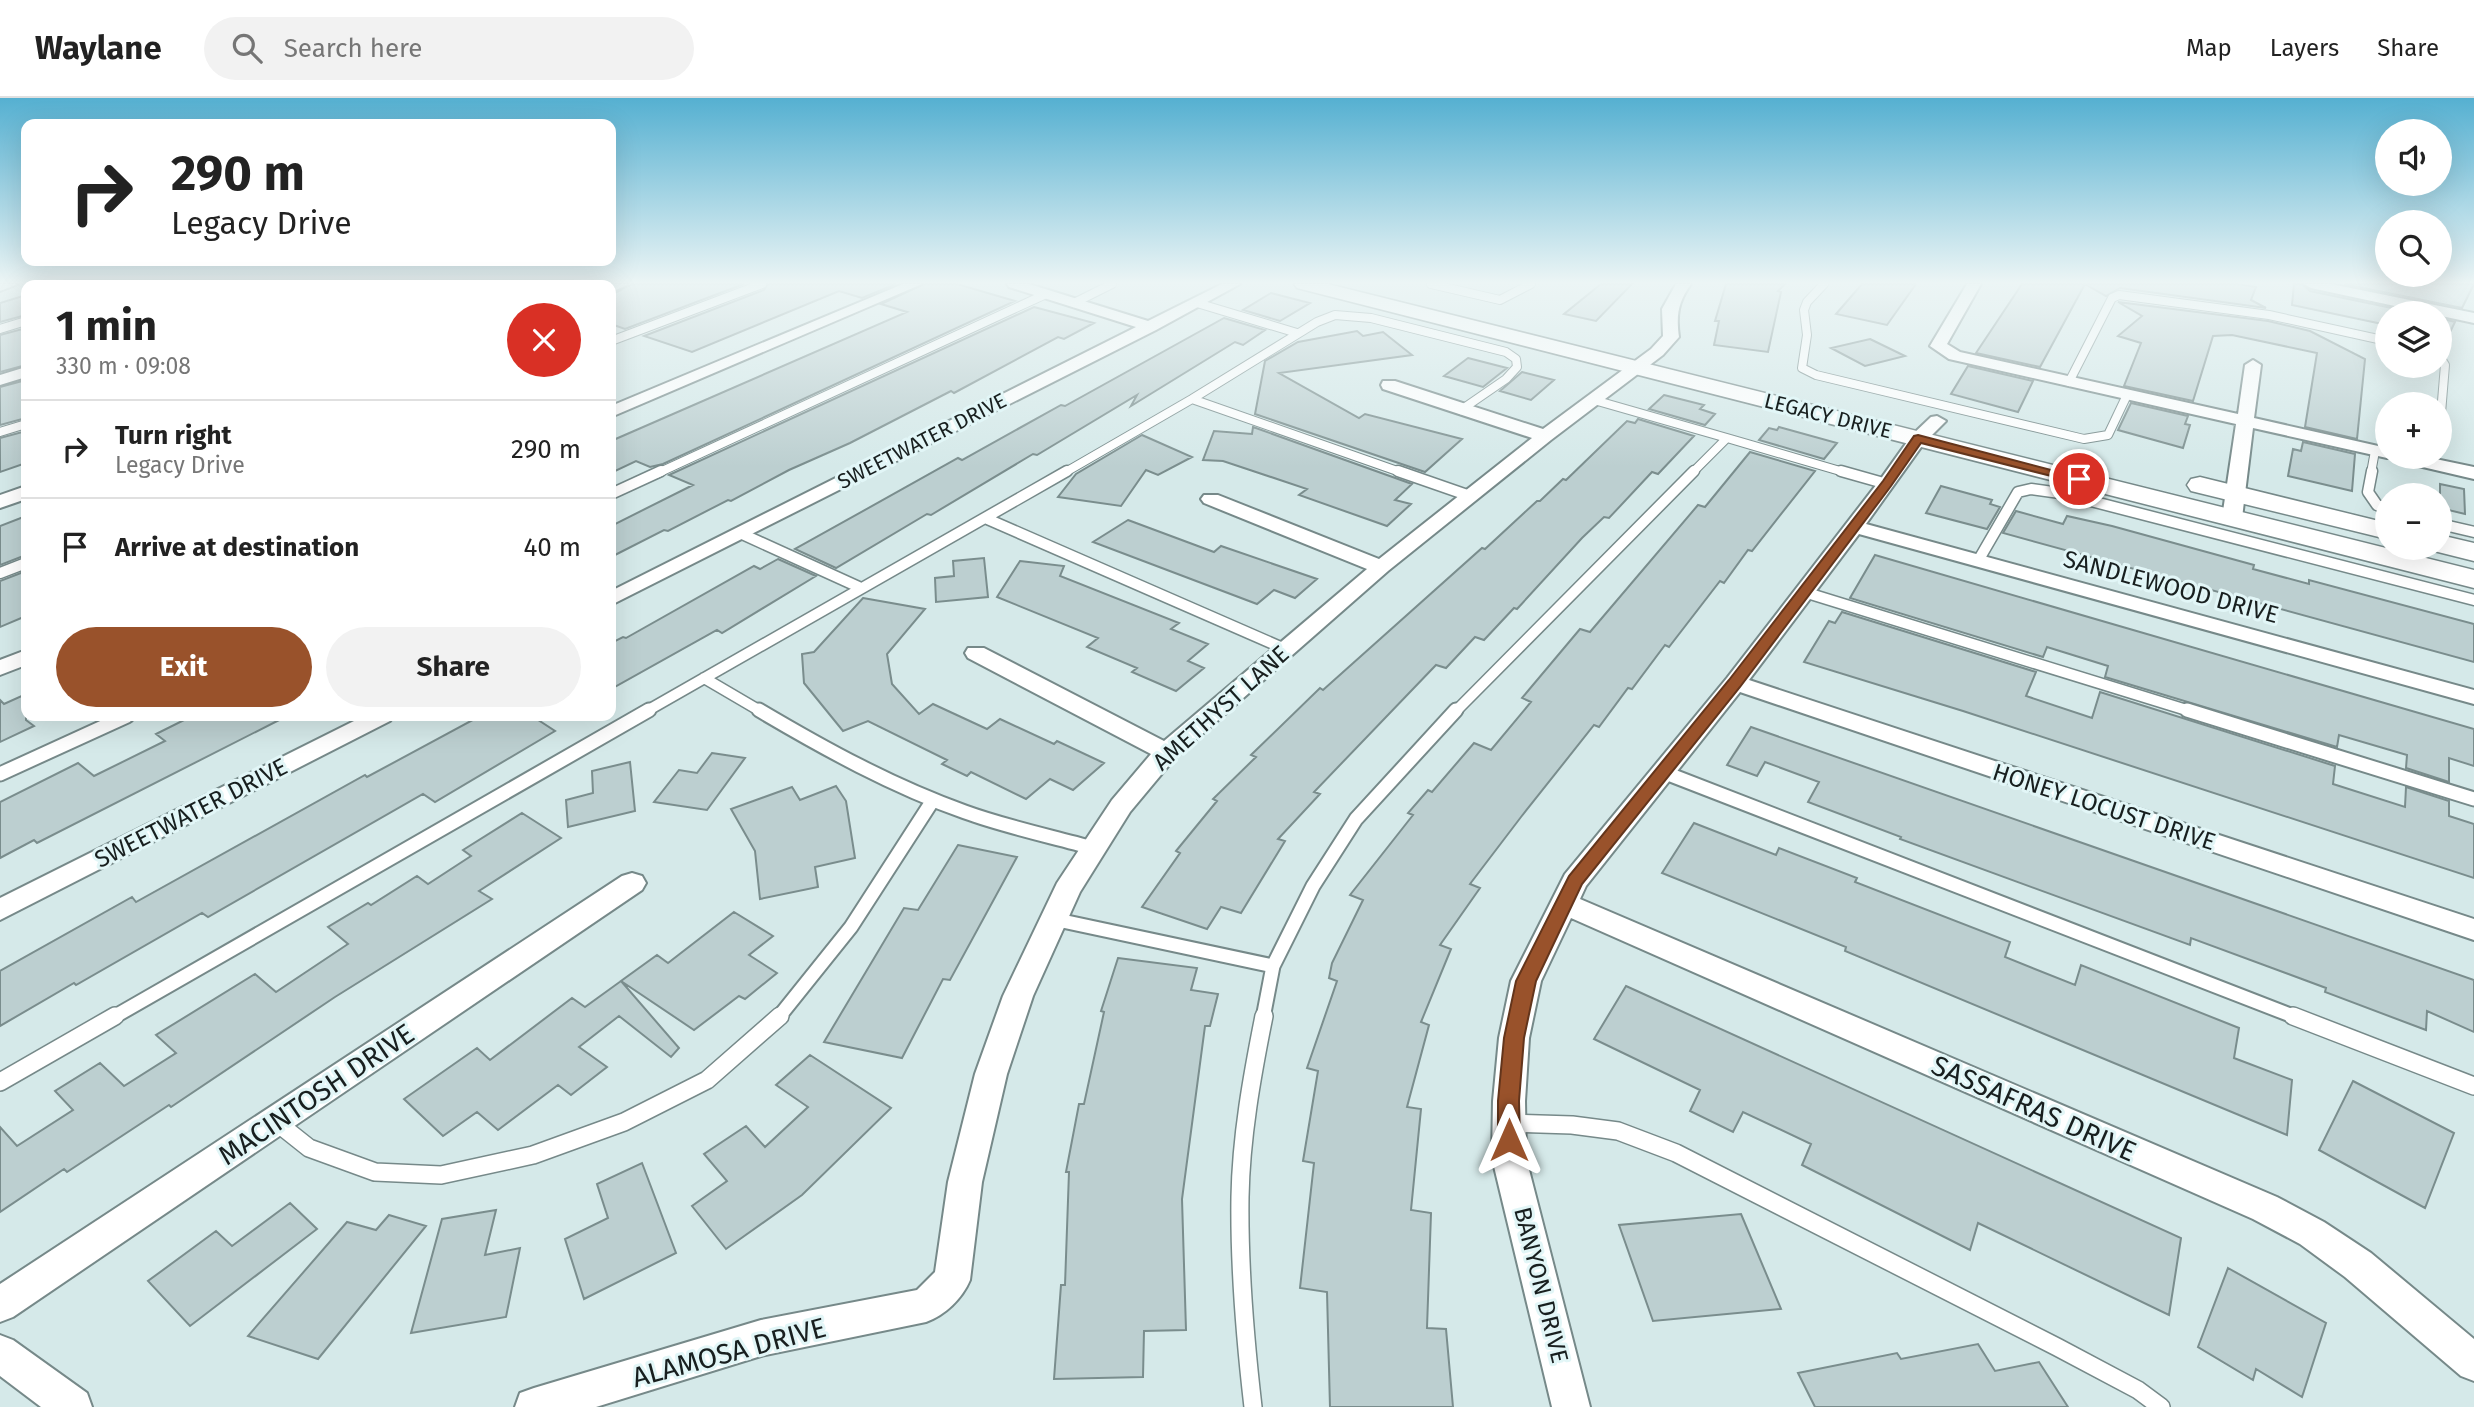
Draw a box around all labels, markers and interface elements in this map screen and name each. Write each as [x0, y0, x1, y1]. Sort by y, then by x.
search box [204, 17, 694, 80]
text: Waylane [35, 28, 162, 68]
icon: search [228, 29, 266, 67]
text: Search here [284, 33, 423, 64]
text: Map [2186, 34, 2232, 62]
text: Layers [2270, 34, 2339, 62]
text: Share [2377, 34, 2439, 62]
map controls [2375, 119, 2452, 560]
button: sound [2375, 119, 2452, 196]
text: 290 m [171, 144, 305, 203]
icon: right [56, 147, 147, 238]
text: Legacy Drive [171, 204, 352, 242]
button: search [2375, 210, 2452, 287]
text: 1 min [56, 301, 157, 351]
button: layers [2375, 301, 2452, 378]
button: close [507, 303, 581, 377]
text: 330 m · 09:08 [56, 352, 191, 380]
street label: SWEETWATER DRIVE [833, 387, 1011, 495]
street label: LEGACY DRIVE [1762, 388, 1894, 444]
button: + [2375, 392, 2452, 469]
text: Turn right [115, 420, 232, 451]
icon: right [56, 430, 94, 468]
text: 290 m [511, 434, 581, 465]
pin [2049, 449, 2109, 509]
text: Legacy Drive [115, 451, 245, 479]
icon: arrive [2060, 460, 2098, 498]
button: − [2375, 483, 2452, 560]
icon: arrive [56, 528, 94, 566]
text: Arrive at destination [115, 532, 359, 563]
text: 40 m [523, 532, 581, 563]
street label: SANDLEWOOD DRIVE [2060, 545, 2282, 629]
button: Exit [56, 627, 312, 707]
button: Share [326, 627, 581, 707]
street label: AMETHYST LANE [1147, 640, 1295, 776]
street label: SWEETWATER DRIVE [90, 752, 292, 874]
street label: HONEY LOCUST DRIVE [1989, 758, 2219, 856]
street label: MACINTOSH DRIVE [212, 1017, 420, 1172]
street label: SASSAFRAS DRIVE [1926, 1049, 2141, 1168]
position arrow [1472, 1103, 1546, 1177]
street label: BANYON DRIVE [1508, 1204, 1574, 1366]
street label: ALAMOSA DRIVE [629, 1311, 830, 1394]

